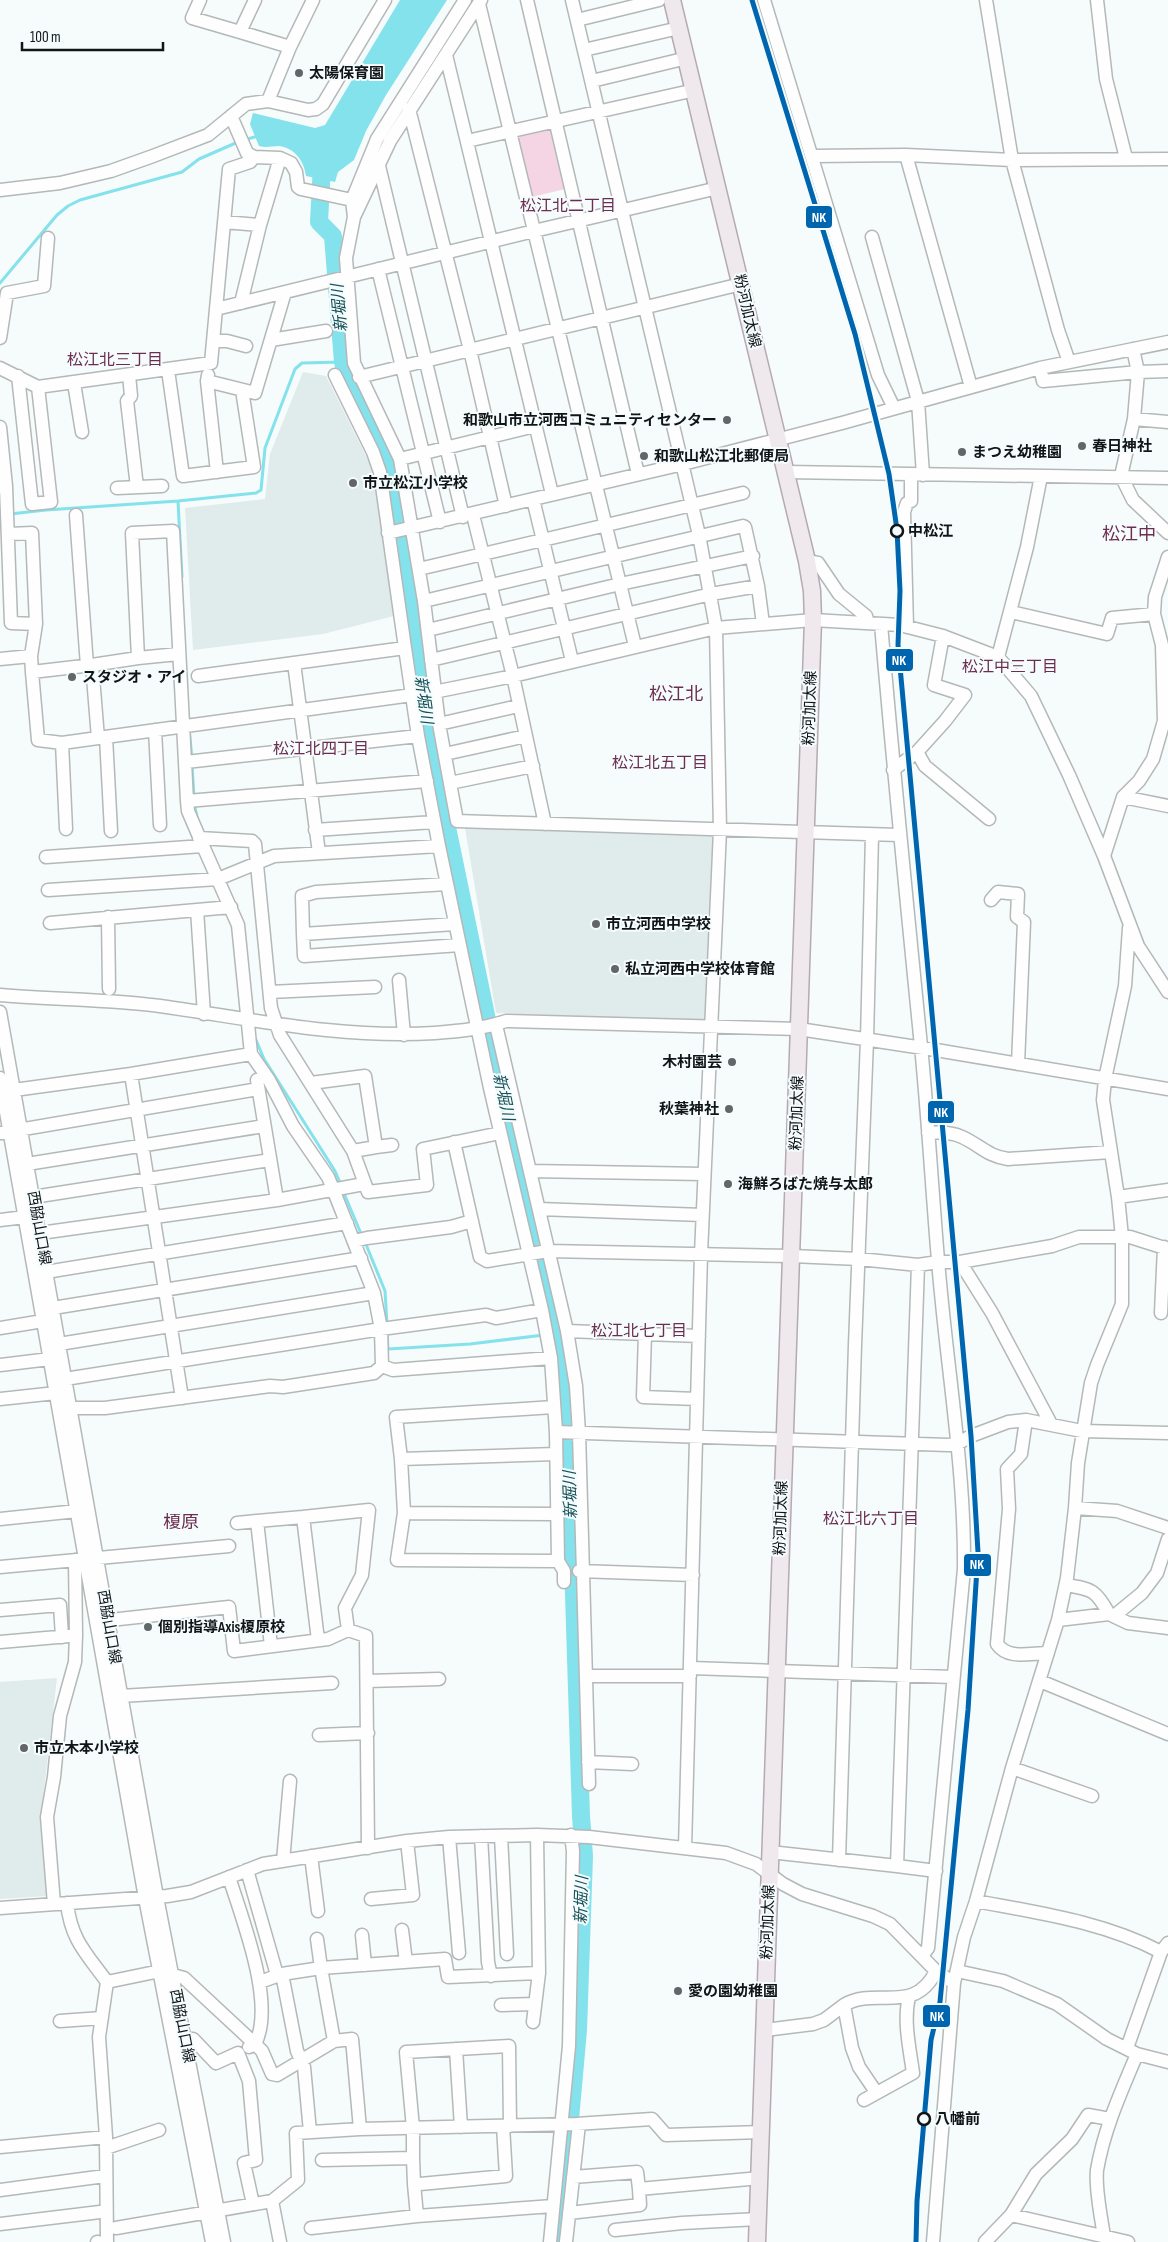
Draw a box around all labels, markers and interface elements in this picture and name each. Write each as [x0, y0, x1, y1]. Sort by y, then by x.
scale bar [22, 20, 164, 52]
text: 100 m [30, 28, 61, 47]
place label: 太陽保育園 [309, 64, 384, 83]
marker: 太陽保育園 [293, 67, 305, 79]
district label: 松江北二丁目 [520, 197, 616, 216]
line badge: NK [805, 205, 833, 229]
text: NK [812, 209, 826, 226]
street label: 粉河加太線 [729, 272, 765, 350]
water label: 新堀川 [328, 281, 352, 333]
district label: 松江北三丁目 [67, 351, 163, 370]
place label: 和歌山市立河西コミュニティセンター [463, 411, 717, 430]
marker: 和歌山市立河西コミュニティセンター [721, 414, 733, 426]
place label: 春日神社 [1092, 437, 1152, 456]
marker: 春日神社 [1076, 440, 1088, 452]
place label: まつえ幼稚園 [972, 443, 1062, 462]
marker: まつえ幼稚園 [956, 446, 968, 458]
place label: 和歌山松江北郵便局 [654, 447, 789, 466]
marker: 和歌山松江北郵便局 [638, 450, 650, 462]
place label: 市立松江小学校 [363, 474, 468, 493]
marker: 市立松江小学校 [347, 477, 359, 489]
place label: 中松江 [908, 522, 953, 541]
marker: 中松江 [890, 524, 904, 538]
district label: 松江中 [1102, 524, 1156, 545]
line badge: NK [885, 648, 914, 672]
text: NK [892, 652, 906, 669]
district label: 松江中三丁目 [962, 658, 1058, 677]
place label: スタジオ・アイ [82, 668, 186, 687]
street label: 粉河加太線 [799, 670, 821, 746]
marker: スタジオ・アイ [66, 671, 78, 683]
water label: 新堀川 [410, 675, 436, 727]
district label: 松江北 [649, 684, 703, 705]
district label: 松江北四丁目 [273, 740, 369, 759]
district label: 松江北五丁目 [612, 754, 708, 773]
place label: 市立河西中学校 [606, 915, 711, 934]
marker: 市立河西中学校 [590, 918, 602, 930]
place label: 私立河西中学校体育館 [625, 960, 775, 979]
marker: 私立河西中学校体育館 [609, 963, 621, 975]
place label: 木村園芸 [662, 1053, 722, 1072]
marker: 木村園芸 [726, 1056, 738, 1068]
water label: 新堀川 [489, 1072, 518, 1124]
street label: 粉河加太線 [786, 1075, 808, 1151]
place label: 秋葉神社 [659, 1100, 719, 1119]
line badge: NK [927, 1100, 955, 1124]
marker: 秋葉神社 [723, 1103, 735, 1115]
text: NK [934, 1104, 948, 1121]
place label: 海鮮ろばた焼与太郎 [738, 1175, 873, 1194]
marker: 海鮮ろばた焼与太郎 [722, 1178, 734, 1190]
street label: 西脇山口線 [23, 1189, 55, 1267]
district label: 松江北七丁目 [591, 1322, 687, 1341]
water label: 新堀川 [561, 1469, 581, 1519]
street label: 粉河加太線 [770, 1480, 792, 1556]
district label: 松江北六丁目 [823, 1510, 919, 1529]
district label: 榎原 [163, 1512, 199, 1533]
line badge: NK [963, 1553, 992, 1577]
text: NK [970, 1556, 984, 1573]
street label: 西脇山口線 [93, 1588, 125, 1666]
place label: 個別指導Axis榎原校 [158, 1618, 285, 1637]
marker: 個別指導Axis榎原校 [142, 1621, 154, 1633]
place label: 市立木本小学校 [34, 1739, 139, 1758]
marker: 市立木本小学校 [18, 1742, 30, 1754]
water label: 新堀川 [572, 1874, 592, 1924]
street label: 粉河加太線 [757, 1884, 779, 1960]
place label: 愛の園幼稚園 [688, 1982, 778, 2001]
marker: 愛の園幼稚園 [672, 1985, 684, 1997]
street label: 西脇山口線 [166, 1987, 198, 2065]
line badge: NK [922, 2004, 951, 2028]
text: NK [930, 2008, 944, 2025]
place label: 八幡前 [935, 2110, 980, 2129]
marker: 八幡前 [917, 2112, 931, 2126]

